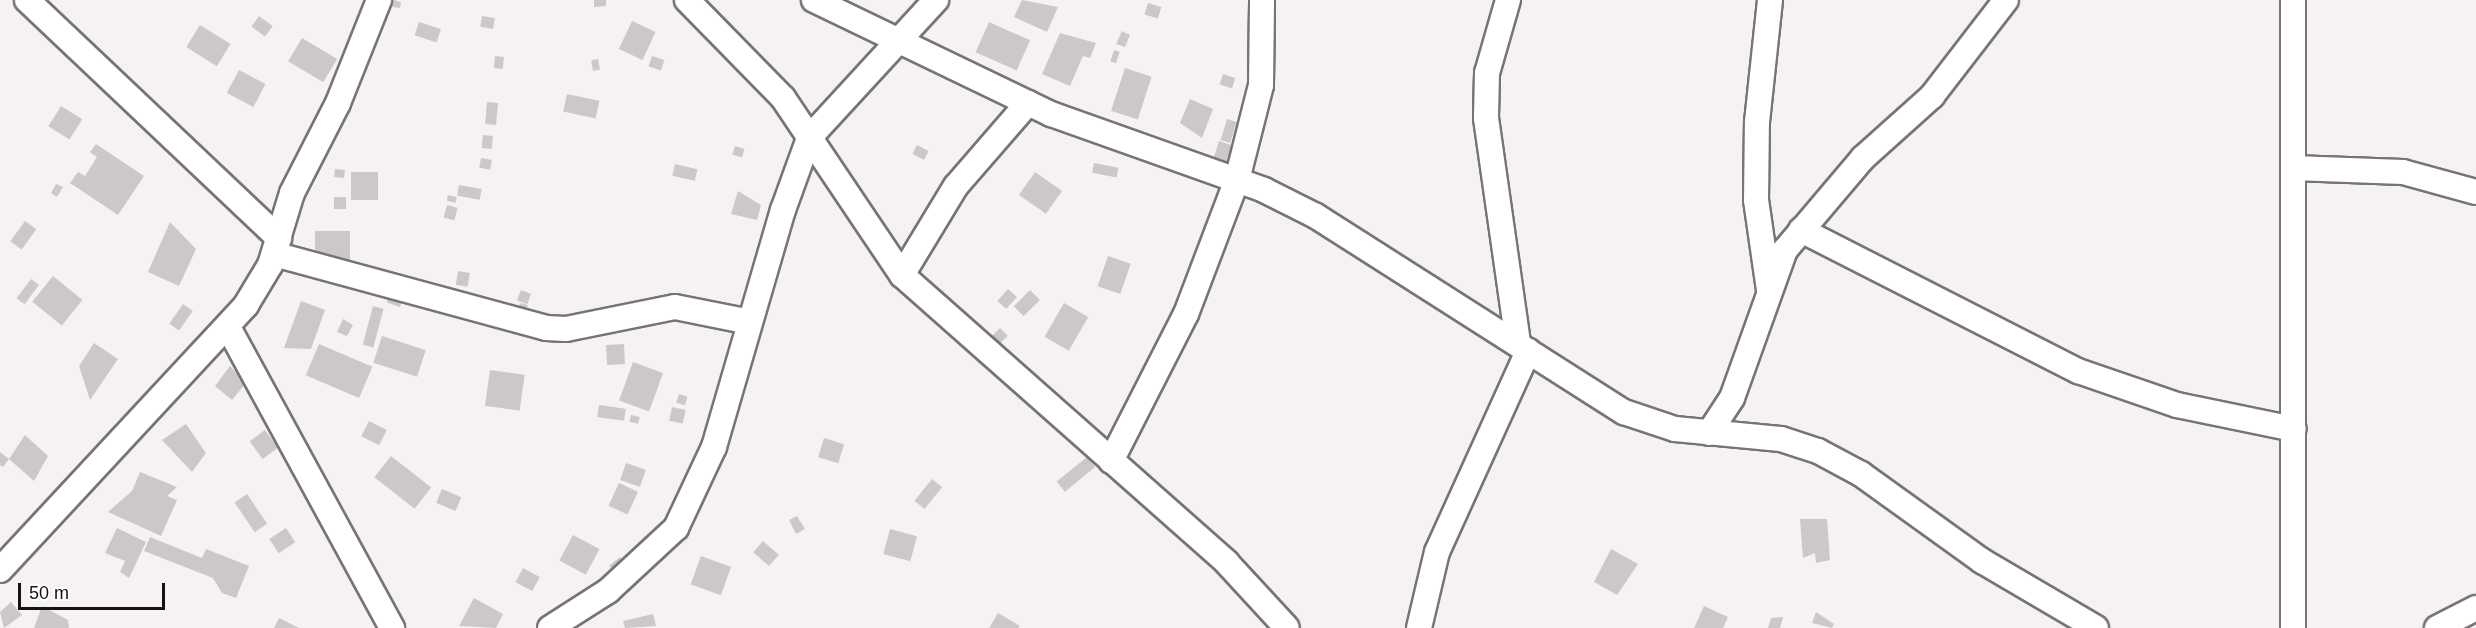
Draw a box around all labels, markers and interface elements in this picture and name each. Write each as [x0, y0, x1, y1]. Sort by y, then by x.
scale bar [21, 571, 168, 609]
text: 50 m [29, 583, 69, 603]

